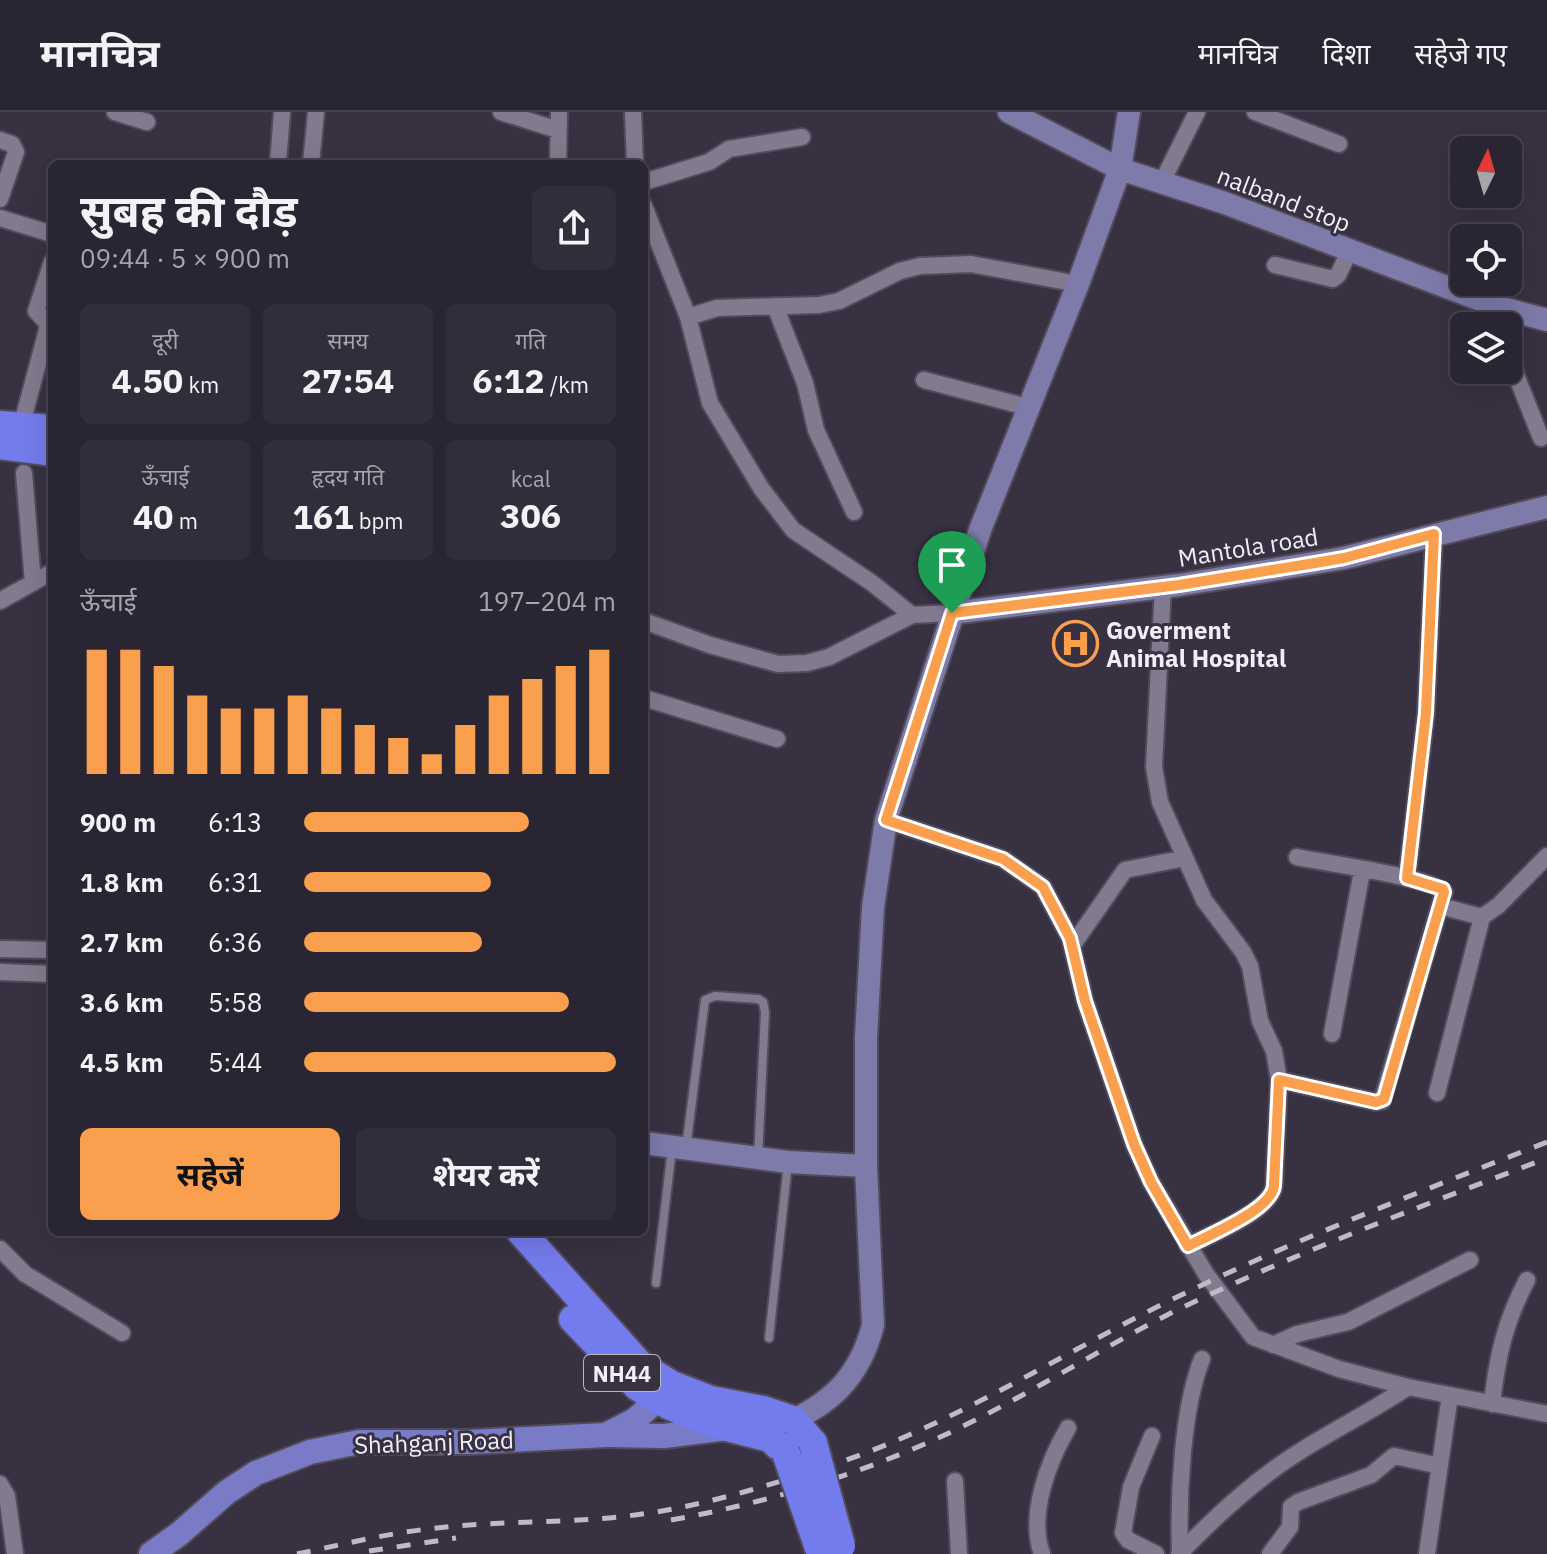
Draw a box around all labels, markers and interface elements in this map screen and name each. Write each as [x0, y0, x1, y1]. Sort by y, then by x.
text: मानचित्र [40, 28, 160, 77]
text: मानचित्र [1198, 35, 1278, 72]
text: दिशा [1322, 35, 1371, 72]
text: सहेजे गए [1415, 35, 1507, 72]
north arrow [1450, 136, 1522, 208]
map controls [1450, 136, 1522, 384]
street label: nalband stop [1213, 159, 1355, 239]
text: सुबह की दौड़ [80, 182, 298, 239]
button: share [532, 186, 616, 270]
button: locate [1450, 224, 1522, 296]
text: 09:44 · 5 × 900 m [80, 241, 290, 275]
button: layers [1450, 312, 1522, 384]
text: दूरी [152, 326, 179, 355]
text: समय [328, 326, 368, 355]
text: गति [515, 326, 546, 355]
text: 4.50 [111, 358, 183, 402]
text: 27:54 [302, 358, 394, 402]
text: 6:12 [472, 358, 545, 402]
text: km [183, 370, 219, 399]
text: /km [545, 370, 589, 399]
text: ऊँचाई [141, 462, 189, 491]
text: हृदय गति [312, 462, 384, 491]
text: kcal [511, 464, 551, 493]
text: 306 [500, 493, 561, 537]
text: 40 [133, 494, 174, 538]
text: 161 [292, 494, 354, 538]
text: m [174, 506, 198, 535]
text: bpm [354, 506, 404, 535]
street label: Mantola road [1176, 520, 1320, 574]
pin [918, 531, 986, 613]
icon: arrive [930, 543, 974, 587]
text: ऊँचाई [80, 584, 136, 618]
text: 197–204 m [478, 584, 616, 618]
place label: Goverment Animal Hospital [1106, 614, 1286, 674]
hospital icon: Goverment Animal Hospital [1051, 620, 1099, 668]
text: 900 m [80, 805, 156, 839]
text: 6:13 [208, 805, 262, 839]
text: 1.8 km [80, 865, 164, 899]
text: 6:31 [208, 865, 262, 899]
text: 2.7 km [80, 925, 164, 959]
text: 6:36 [208, 925, 262, 959]
text: 3.6 km [80, 985, 164, 1019]
text: 5:58 [208, 985, 262, 1019]
text: 4.5 km [80, 1045, 164, 1079]
text: 5:44 [208, 1045, 262, 1079]
button: सहेजें [80, 1128, 340, 1220]
button: शेयर करें [356, 1128, 616, 1220]
road number: NH44 [584, 1355, 660, 1391]
street label: Shahganj Road [354, 1423, 514, 1461]

